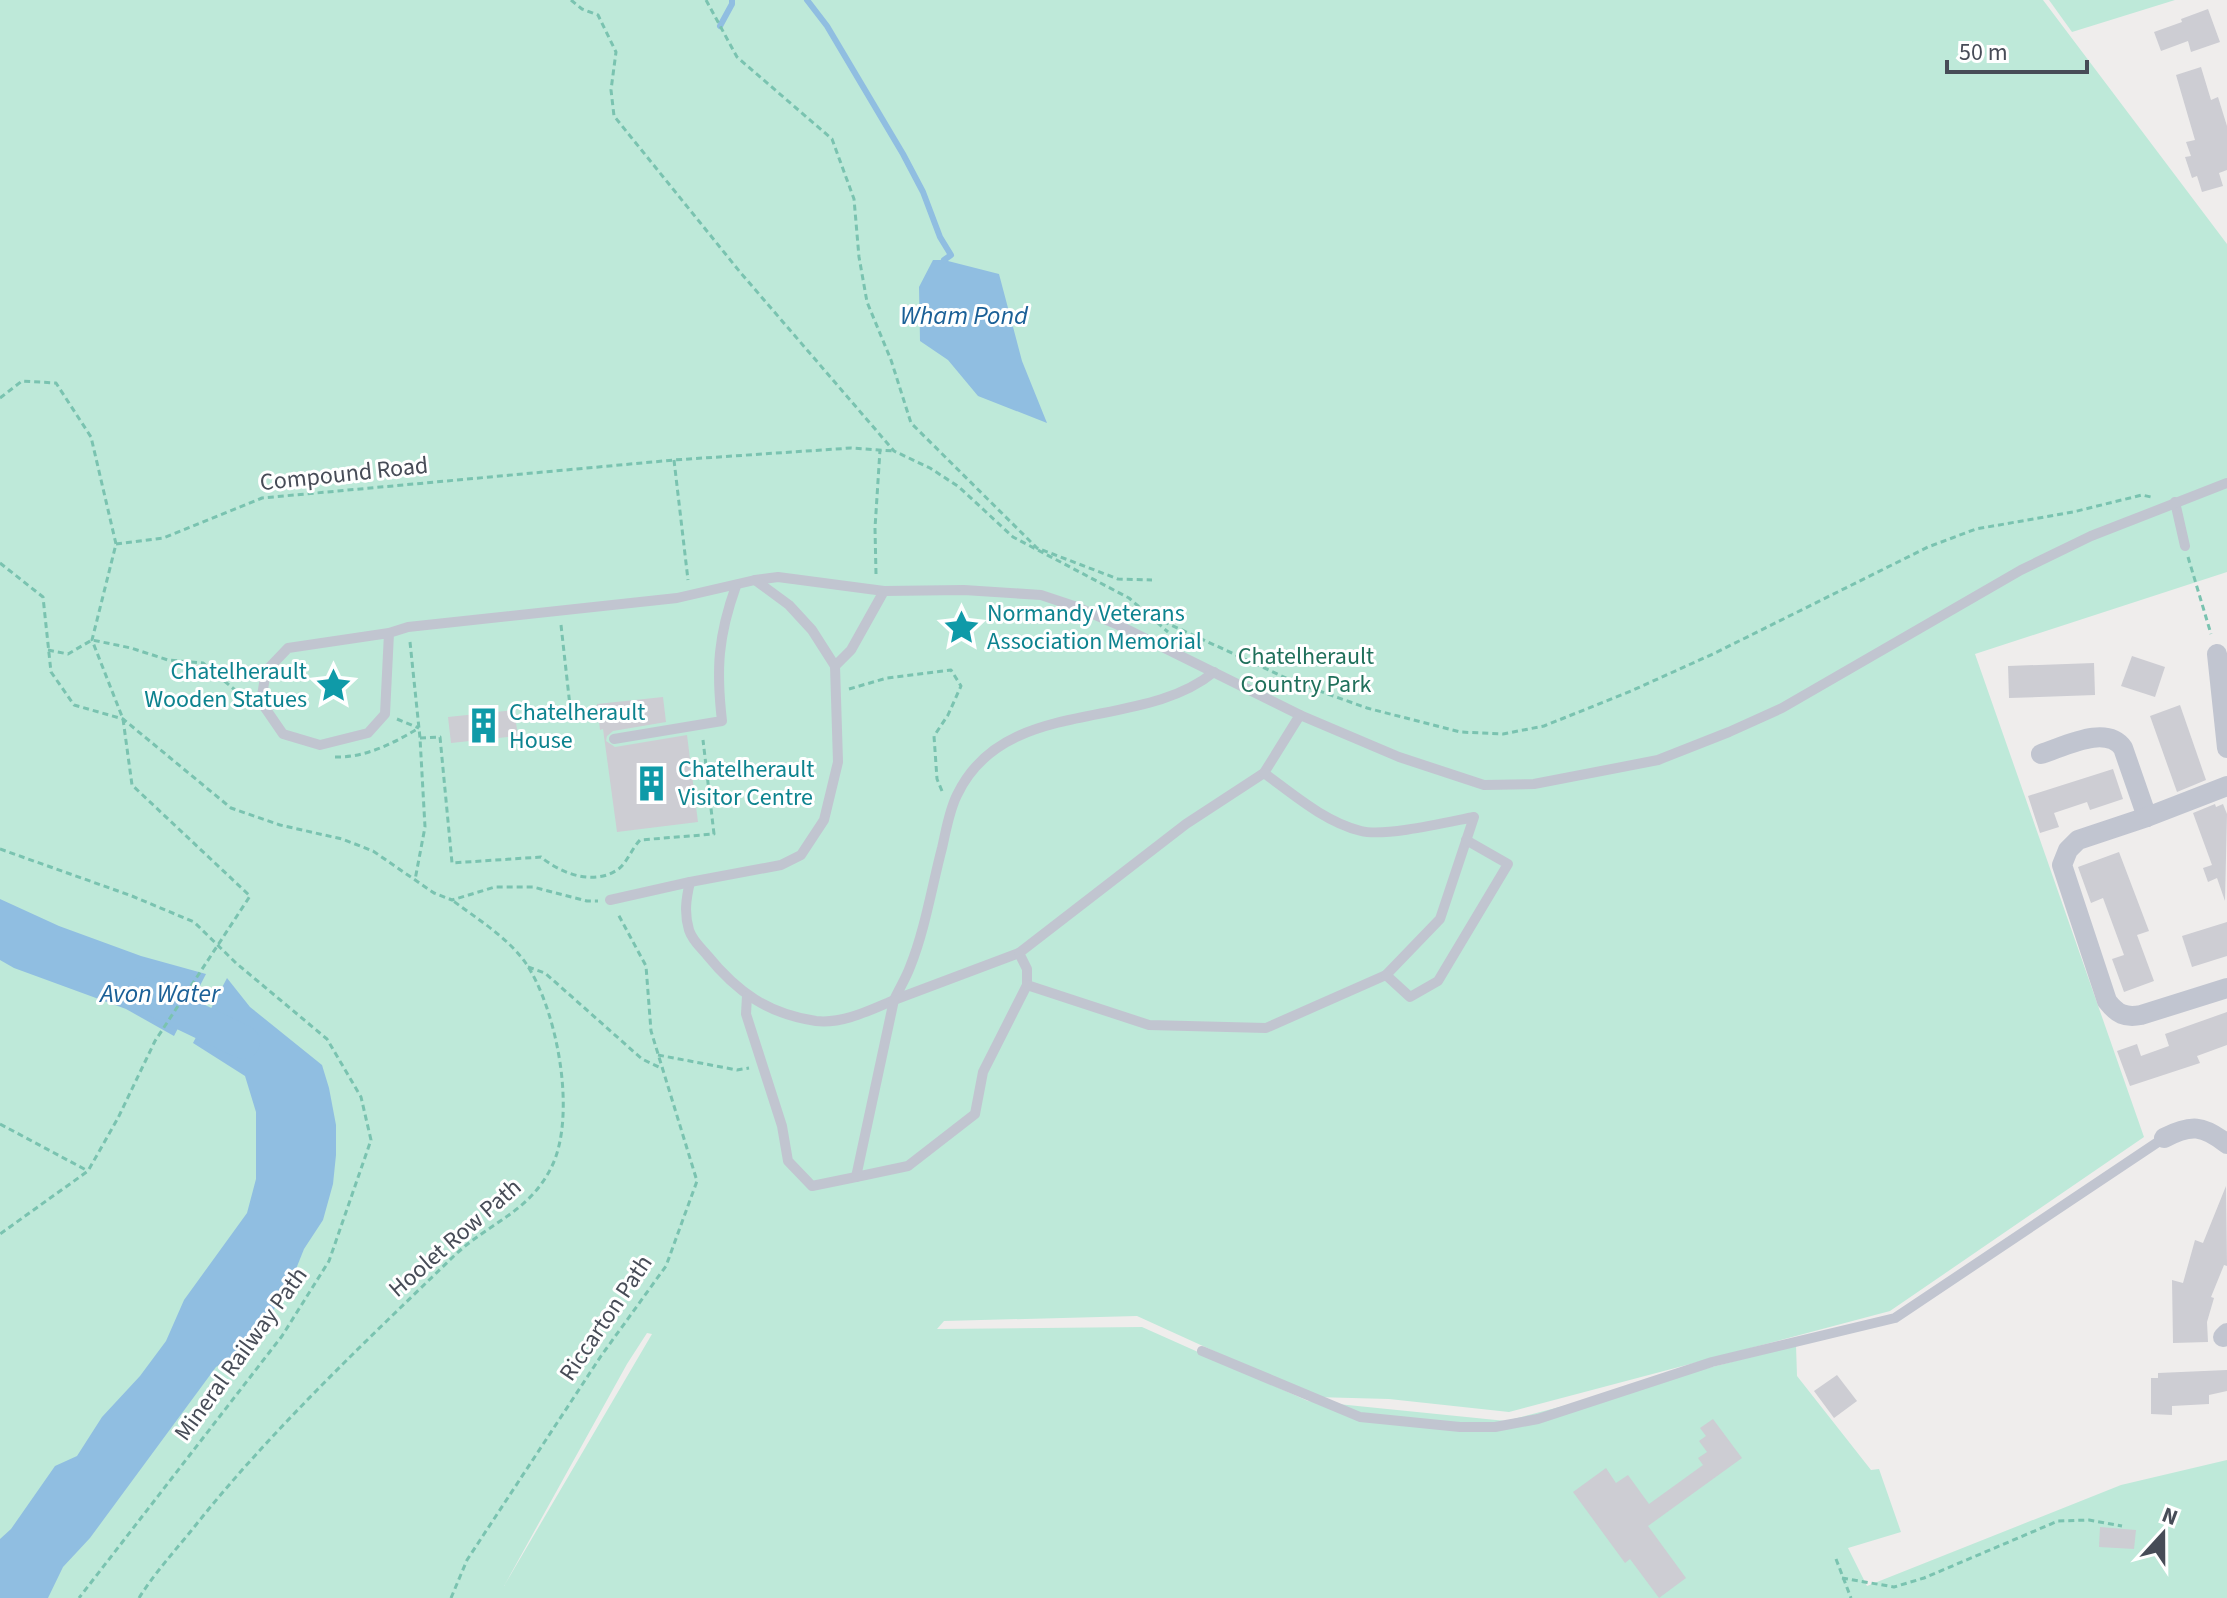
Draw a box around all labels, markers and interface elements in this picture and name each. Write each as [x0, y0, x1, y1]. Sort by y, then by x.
scale bar [1947, 24, 2087, 74]
text: 50 m [1959, 35, 2008, 70]
water label: Wham Pond [900, 297, 1029, 334]
street label: Compound Road [258, 448, 430, 500]
place label: Normandy Veterans Association Memorial [987, 596, 1202, 659]
place icon: Normandy Veterans Association Memorial [942, 608, 980, 646]
park label: Chatelherault Country Park [1238, 639, 1374, 702]
place label: Chatelherault Wooden Statues [144, 654, 307, 717]
place icon: Chatelherault Wooden Statues [314, 666, 352, 704]
place label: Chatelherault House [509, 695, 645, 758]
building icon: Chatelherault House [464, 707, 502, 745]
place label: Chatelherault Visitor Centre [678, 752, 814, 815]
building icon: Chatelherault Visitor Centre [633, 764, 671, 802]
water label: Avon Water [98, 975, 221, 1012]
street label: Hoolet Row Path [381, 1170, 529, 1306]
street label: Riccarton Path [551, 1248, 661, 1388]
street label: Mineral Railway Path [166, 1260, 316, 1448]
north arrow [2123, 1494, 2203, 1574]
text: N [2157, 1499, 2182, 1534]

